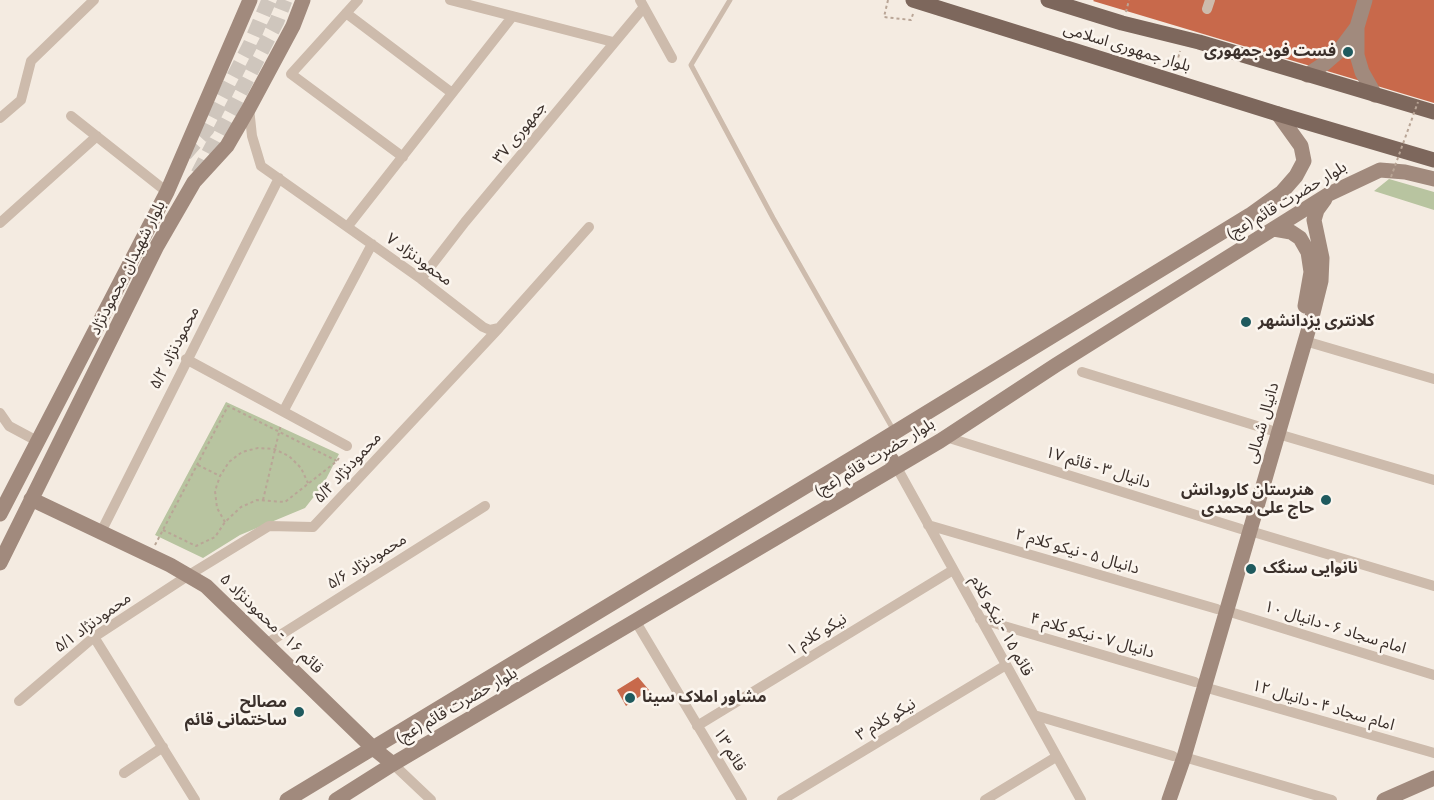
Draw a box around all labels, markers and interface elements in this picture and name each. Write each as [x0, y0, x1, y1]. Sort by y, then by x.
street label: بلوار جمهوری اسلامی [1061, 20, 1193, 76]
place label: فست فود جمهوری [1204, 42, 1336, 62]
marker: فست فود جمهوری [1341, 45, 1355, 59]
street label: جمهوری ۳۷ [489, 98, 551, 168]
street label: بلوار حضرت قائم (عج) [1224, 158, 1350, 244]
street label: بلوار شهیدان محمودنژاد [86, 198, 170, 338]
street label: محمودنژاد ۷ [382, 229, 456, 291]
street label: محمودنژاد ۵/۲ [146, 303, 204, 393]
place label: کلانتری یزدانشهر [1258, 312, 1375, 332]
marker: کلانتری یزدانشهر [1239, 315, 1253, 329]
street label: دانیال شمالی [1242, 380, 1284, 466]
street label: بلوار حضرت قائم (عج) [812, 415, 938, 501]
street label: محمودنژاد ۵/۴ [310, 428, 386, 508]
street label: دانیال ۳ - قائم ۱۷ [1043, 443, 1153, 493]
place label: هنرستان کارودانش حاج علی محمدی [1181, 481, 1314, 519]
marker: هنرستان کارودانش حاج علی محمدی [1319, 493, 1333, 507]
street label: دانیال ۵ - نیکو کلام ۲ [1013, 525, 1141, 579]
street label: محمودنژاد ۵/۶ [324, 530, 410, 594]
place label: نانوایی سنگک [1263, 559, 1358, 579]
marker: نانوایی سنگک [1244, 562, 1258, 576]
street label: قائم ۱۶ - محمودنژاد ۵ [215, 570, 327, 678]
street label: قائم ۱۵ - نیکو کلام [965, 572, 1037, 680]
street label: محمودنژاد ۵/۱ [51, 589, 135, 657]
street label: امام سجاد ۶ - دانیال ۱۰ [1262, 597, 1408, 659]
street label: دانیال ۷ - نیکو کلام ۴ [1028, 609, 1156, 663]
street label: نیکو کلام ۱ [784, 610, 850, 660]
street label: بلوار حضرت قائم (عج) [393, 664, 521, 748]
street label: امام سجاد ۴ - دانیال ۱۲ [1250, 676, 1396, 736]
place label: مشاور املاک سینا [642, 688, 767, 708]
marker: مشاور املاک سینا [623, 691, 637, 705]
place label: مصالح ساختمانی قائم [185, 693, 287, 731]
street label: نیکو کلام ۳ [853, 695, 919, 745]
marker: مصالح ساختمانی قائم [292, 705, 306, 719]
street label: قائم ۱۳ [709, 725, 749, 775]

